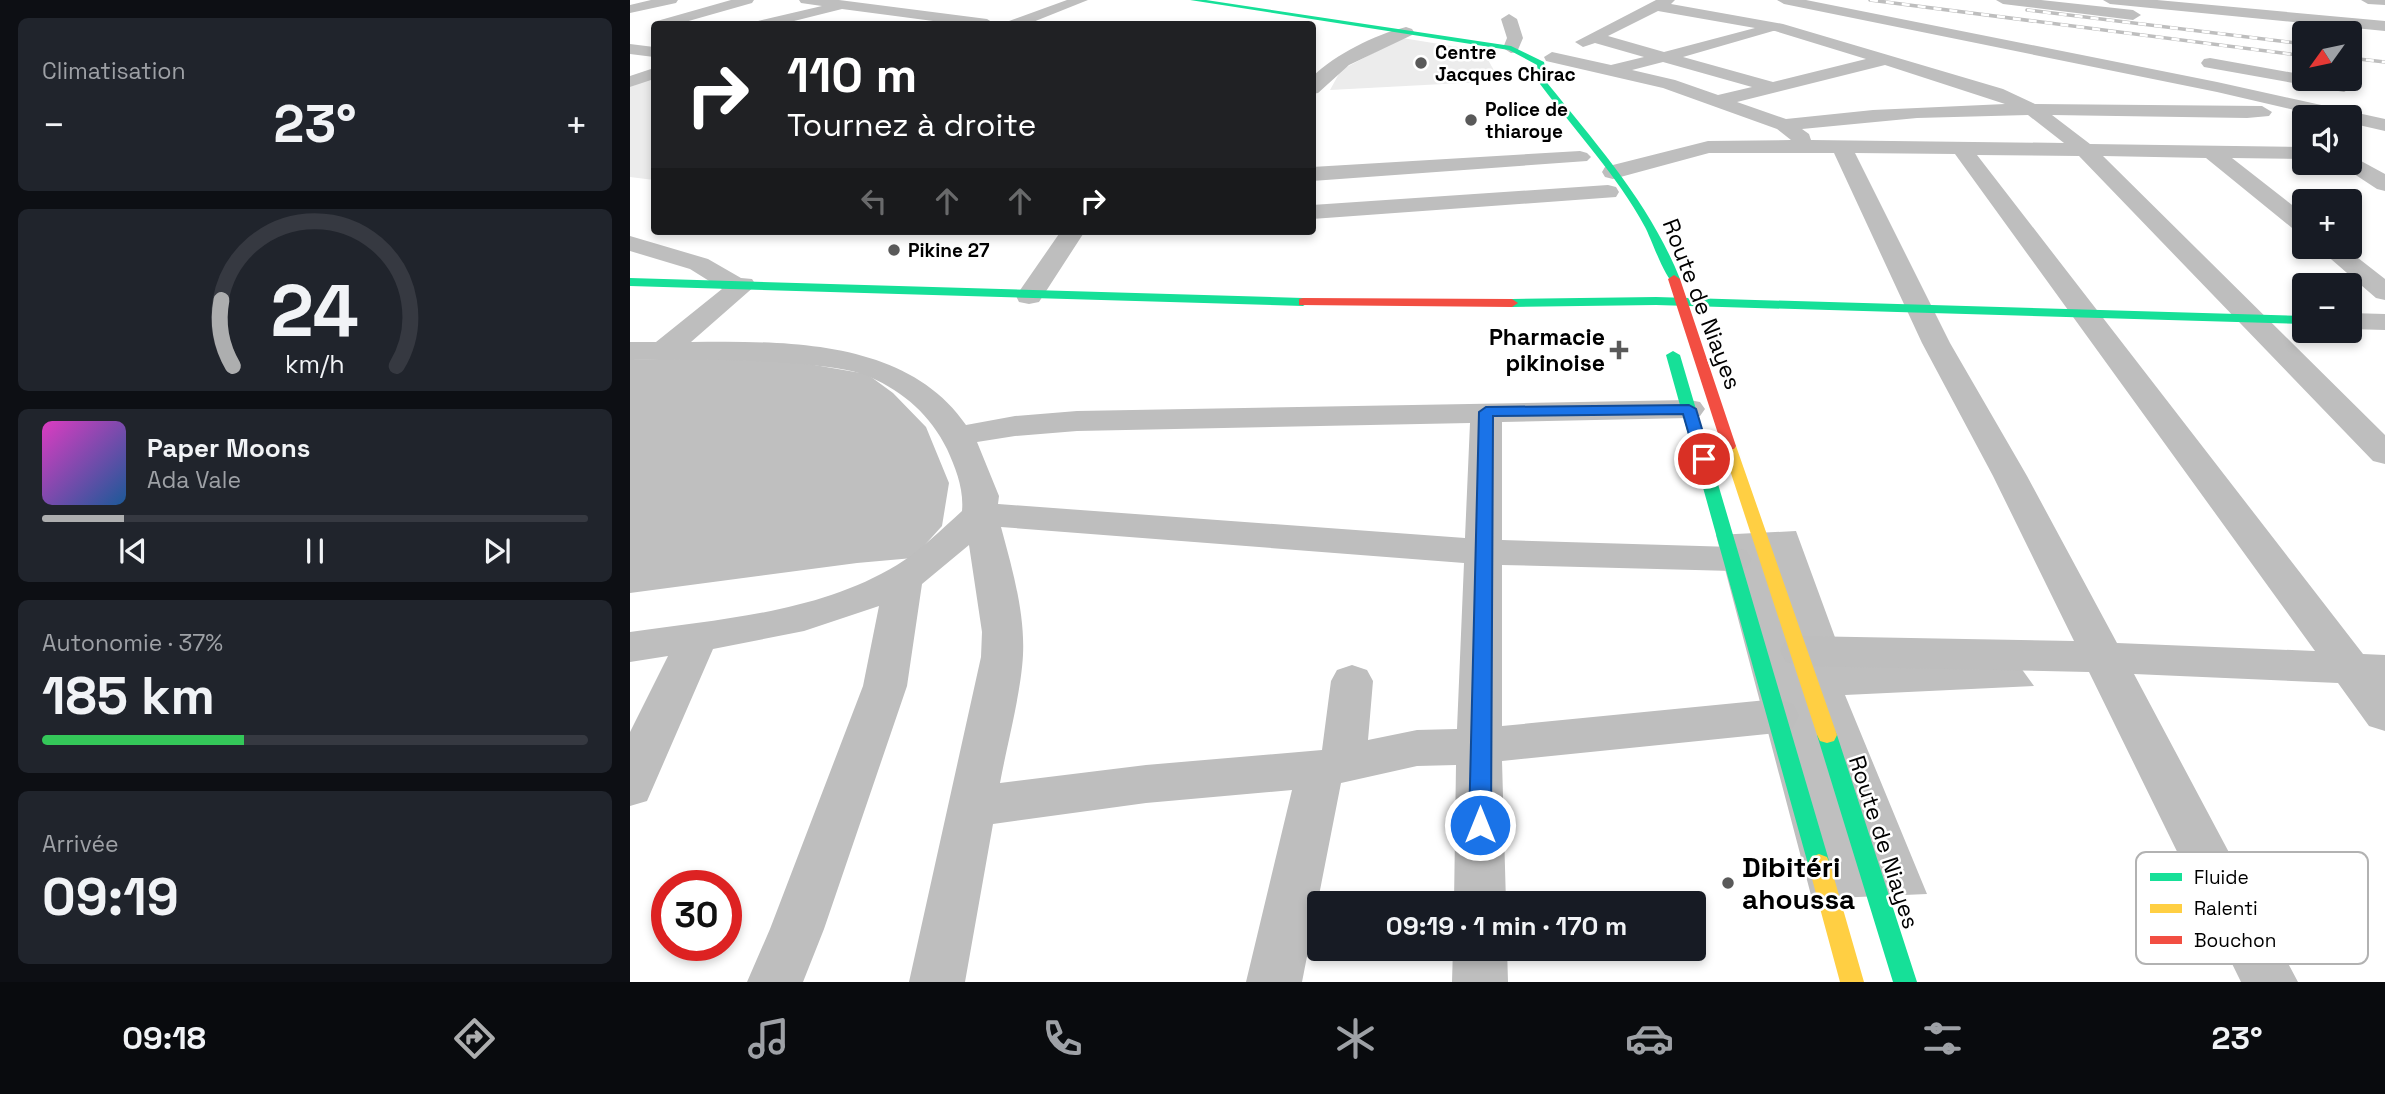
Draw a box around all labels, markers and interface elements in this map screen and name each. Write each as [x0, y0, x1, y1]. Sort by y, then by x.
north arrow [2292, 21, 2362, 91]
map controls [2292, 21, 2362, 343]
place label: Centre Jacques Chirac [1435, 40, 1576, 87]
text: 110 m [787, 44, 917, 106]
icon: right [672, 49, 763, 140]
marker: Centre Jacques Chirac [1413, 55, 1429, 71]
text: Climatisation [42, 56, 186, 86]
text: 23° [274, 91, 357, 157]
place label: Police de thiaroye [1485, 97, 1568, 144]
text: − [42, 101, 66, 149]
text: + [564, 101, 588, 149]
text: Tournez à droite [787, 105, 1036, 145]
button: sound [2292, 105, 2362, 175]
marker: Police de thiaroye [1463, 112, 1479, 128]
icon: left [855, 182, 893, 220]
icon: ahead [928, 182, 966, 220]
icon: ahead [1001, 182, 1039, 220]
icon: right [1074, 182, 1112, 220]
button: + [2292, 189, 2362, 259]
street label: Route de Niayes [1656, 214, 1748, 394]
place label: Pikine 27 [908, 238, 990, 263]
marker: Pikine 27 [886, 242, 902, 258]
text: 24 [271, 264, 359, 357]
button: − [2292, 273, 2362, 343]
place label: Pharmacie pikinoise [1489, 322, 1605, 378]
marker: Pharmacie pikinoise [1611, 342, 1627, 358]
text: km/h [285, 348, 345, 380]
pin [1674, 429, 1734, 489]
text: Paper Moons [147, 431, 310, 465]
icon: arrive [1685, 440, 1723, 478]
text: Ada Vale [147, 465, 241, 495]
icon: previous [114, 532, 152, 570]
icon: pause [296, 532, 334, 570]
icon: next [478, 532, 516, 570]
text: Autonomie · 37% [42, 628, 223, 658]
text: 185 km [42, 663, 215, 729]
street label: Route de Niayes [1842, 752, 1926, 932]
position arrow [1443, 788, 1517, 862]
text: Arrivée [42, 829, 119, 859]
place label: Dibitéri ahoussa [1742, 849, 1855, 917]
legend [2136, 852, 2368, 964]
text: 09:19 [42, 864, 179, 930]
text: Fluide [2194, 865, 2249, 890]
speed limit sign: 30 [651, 870, 742, 961]
marker: Dibitéri ahoussa [1720, 875, 1736, 891]
text: Ralenti [2194, 896, 2258, 921]
text: 09:19 · 1 min · 170 m [1386, 909, 1627, 943]
text: Bouchon [2194, 928, 2276, 953]
icon: directions [450, 1014, 499, 1063]
icon: music [744, 1014, 793, 1063]
icon: phone [1038, 1014, 1087, 1063]
icon: climate [1331, 1014, 1380, 1063]
icon: car [1625, 1014, 1674, 1063]
icon: filters [1918, 1014, 1967, 1063]
text: 09:18 [122, 1018, 206, 1058]
text: 23° [2212, 1018, 2263, 1058]

